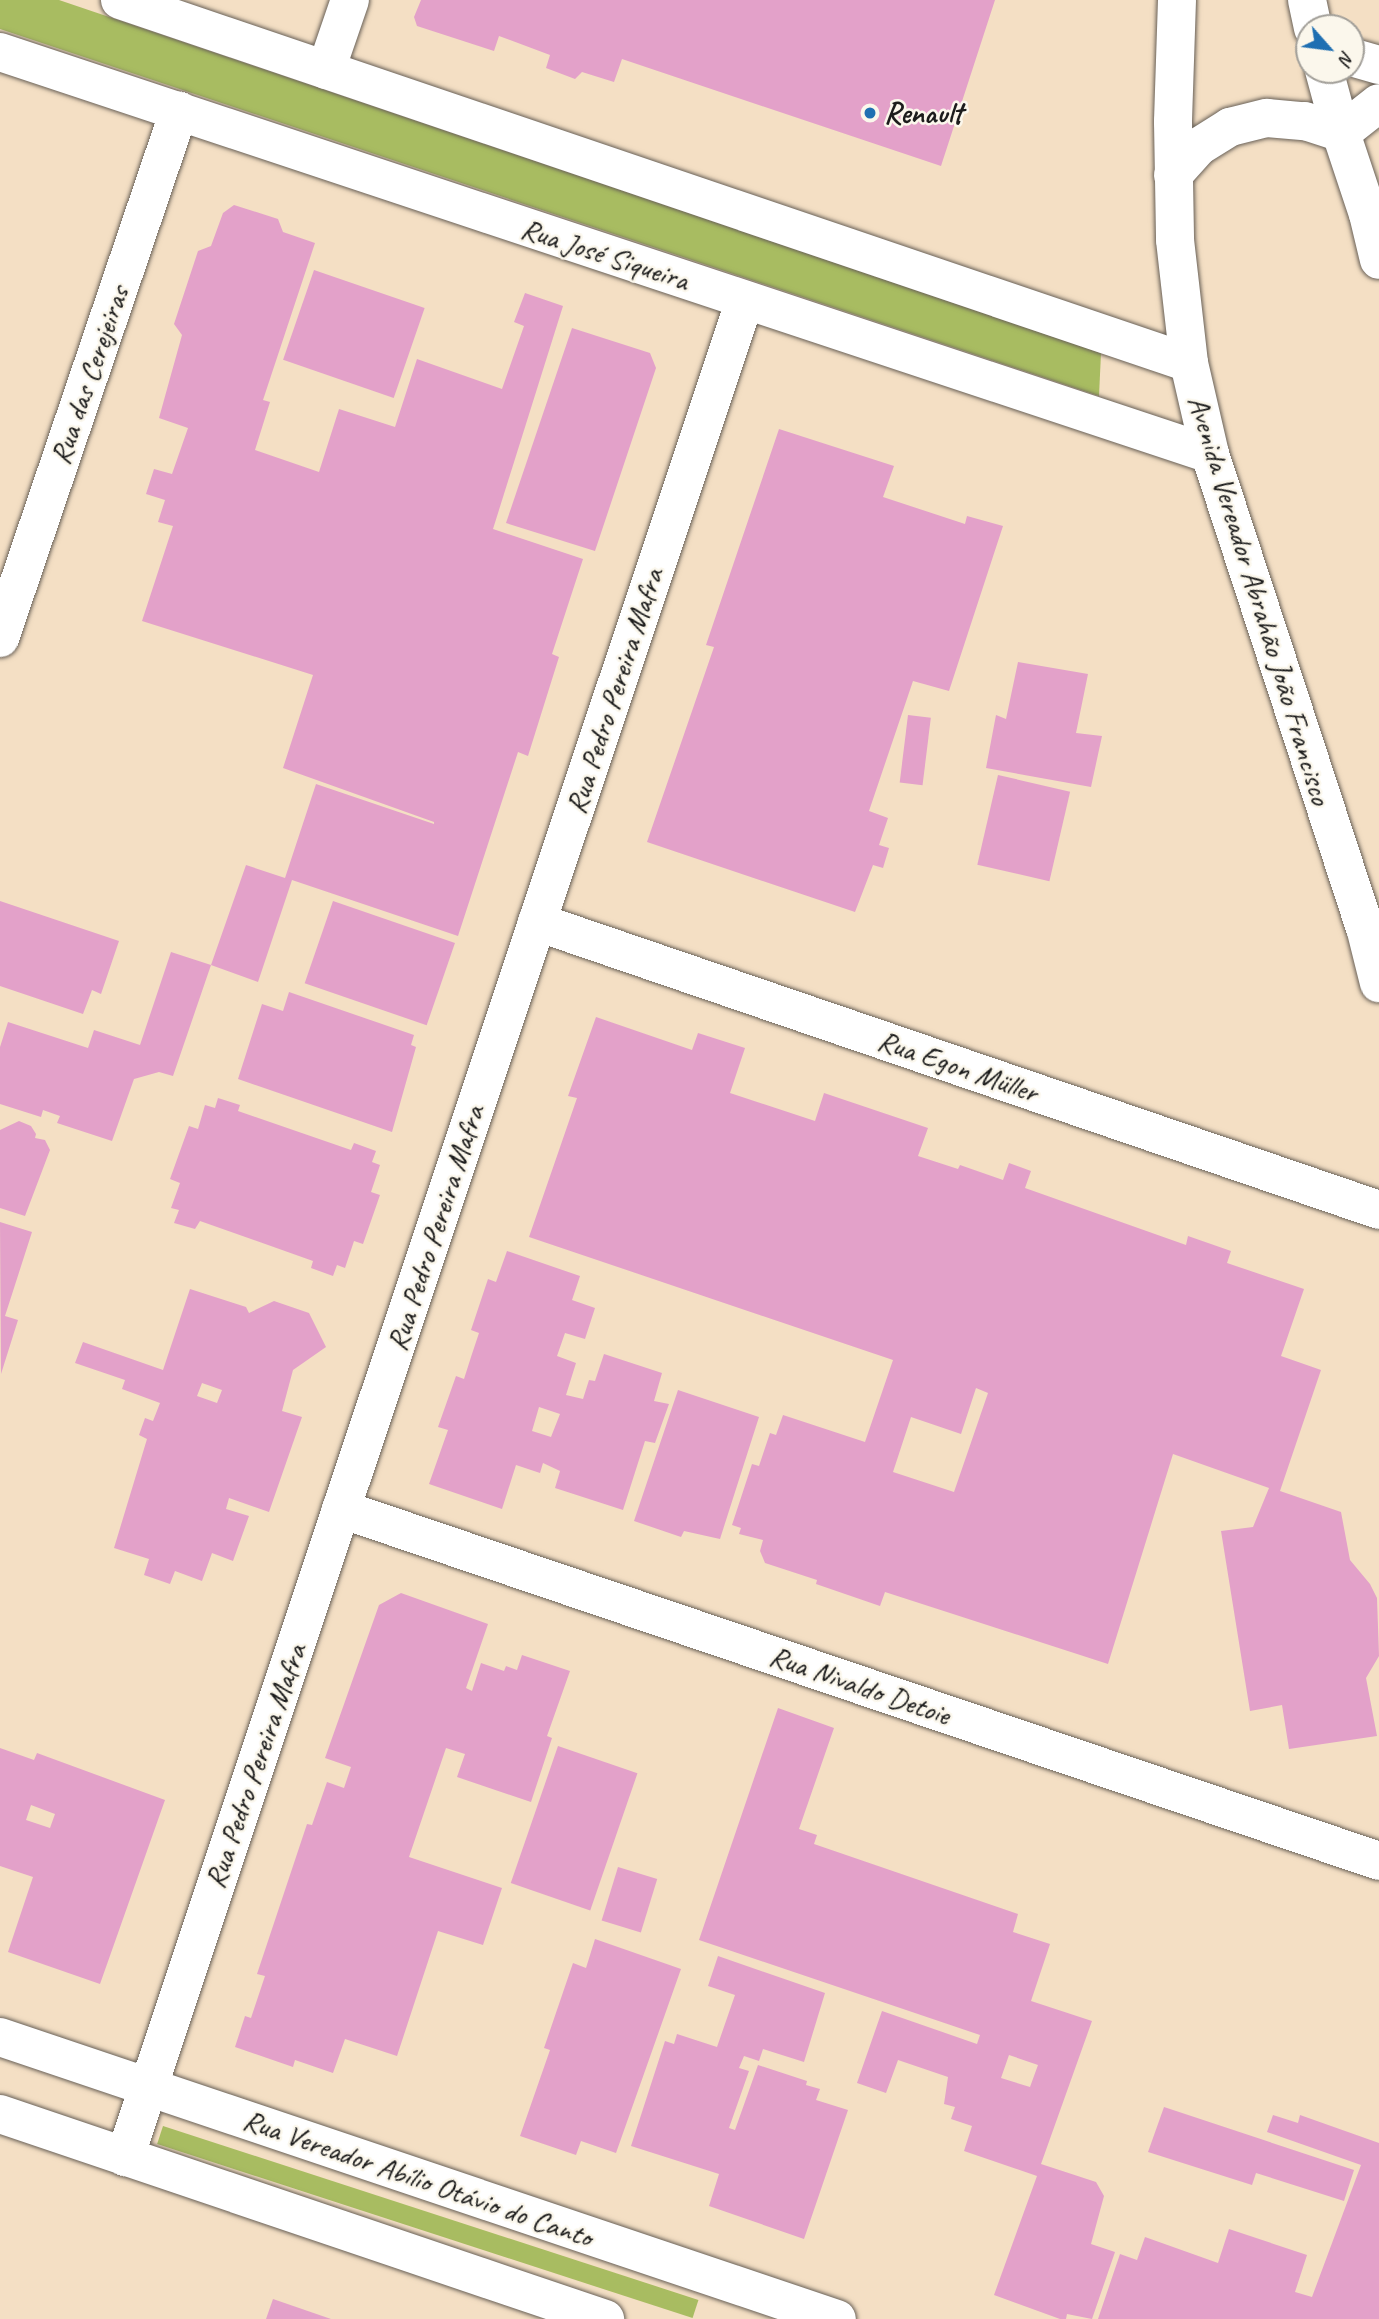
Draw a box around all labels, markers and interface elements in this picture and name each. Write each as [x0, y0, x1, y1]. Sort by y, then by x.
north arrow [1295, 14, 1365, 84]
text: N [1333, 47, 1360, 69]
place label: Renault [884, 95, 962, 131]
marker: Renault [862, 105, 878, 121]
street label: Rua José Siqueira [517, 210, 693, 298]
street label: Rua das Cerejeiras [42, 281, 136, 469]
street label: Avenida Vereador Abrahão João Francisco [1180, 390, 1340, 810]
street label: Rua Pedro Pereira Mafra [557, 564, 671, 818]
street label: Rua Egon Müller [873, 1022, 1043, 1110]
street label: Rua Pedro Pereira Mafra [378, 1101, 492, 1355]
street label: Rua Nivaldo Detoie [764, 1637, 956, 1733]
street label: Rua Pedro Pereira Mafra [196, 1639, 314, 1893]
street label: Rua Vereador Abílio Otávio do Canto [238, 2101, 598, 2255]

